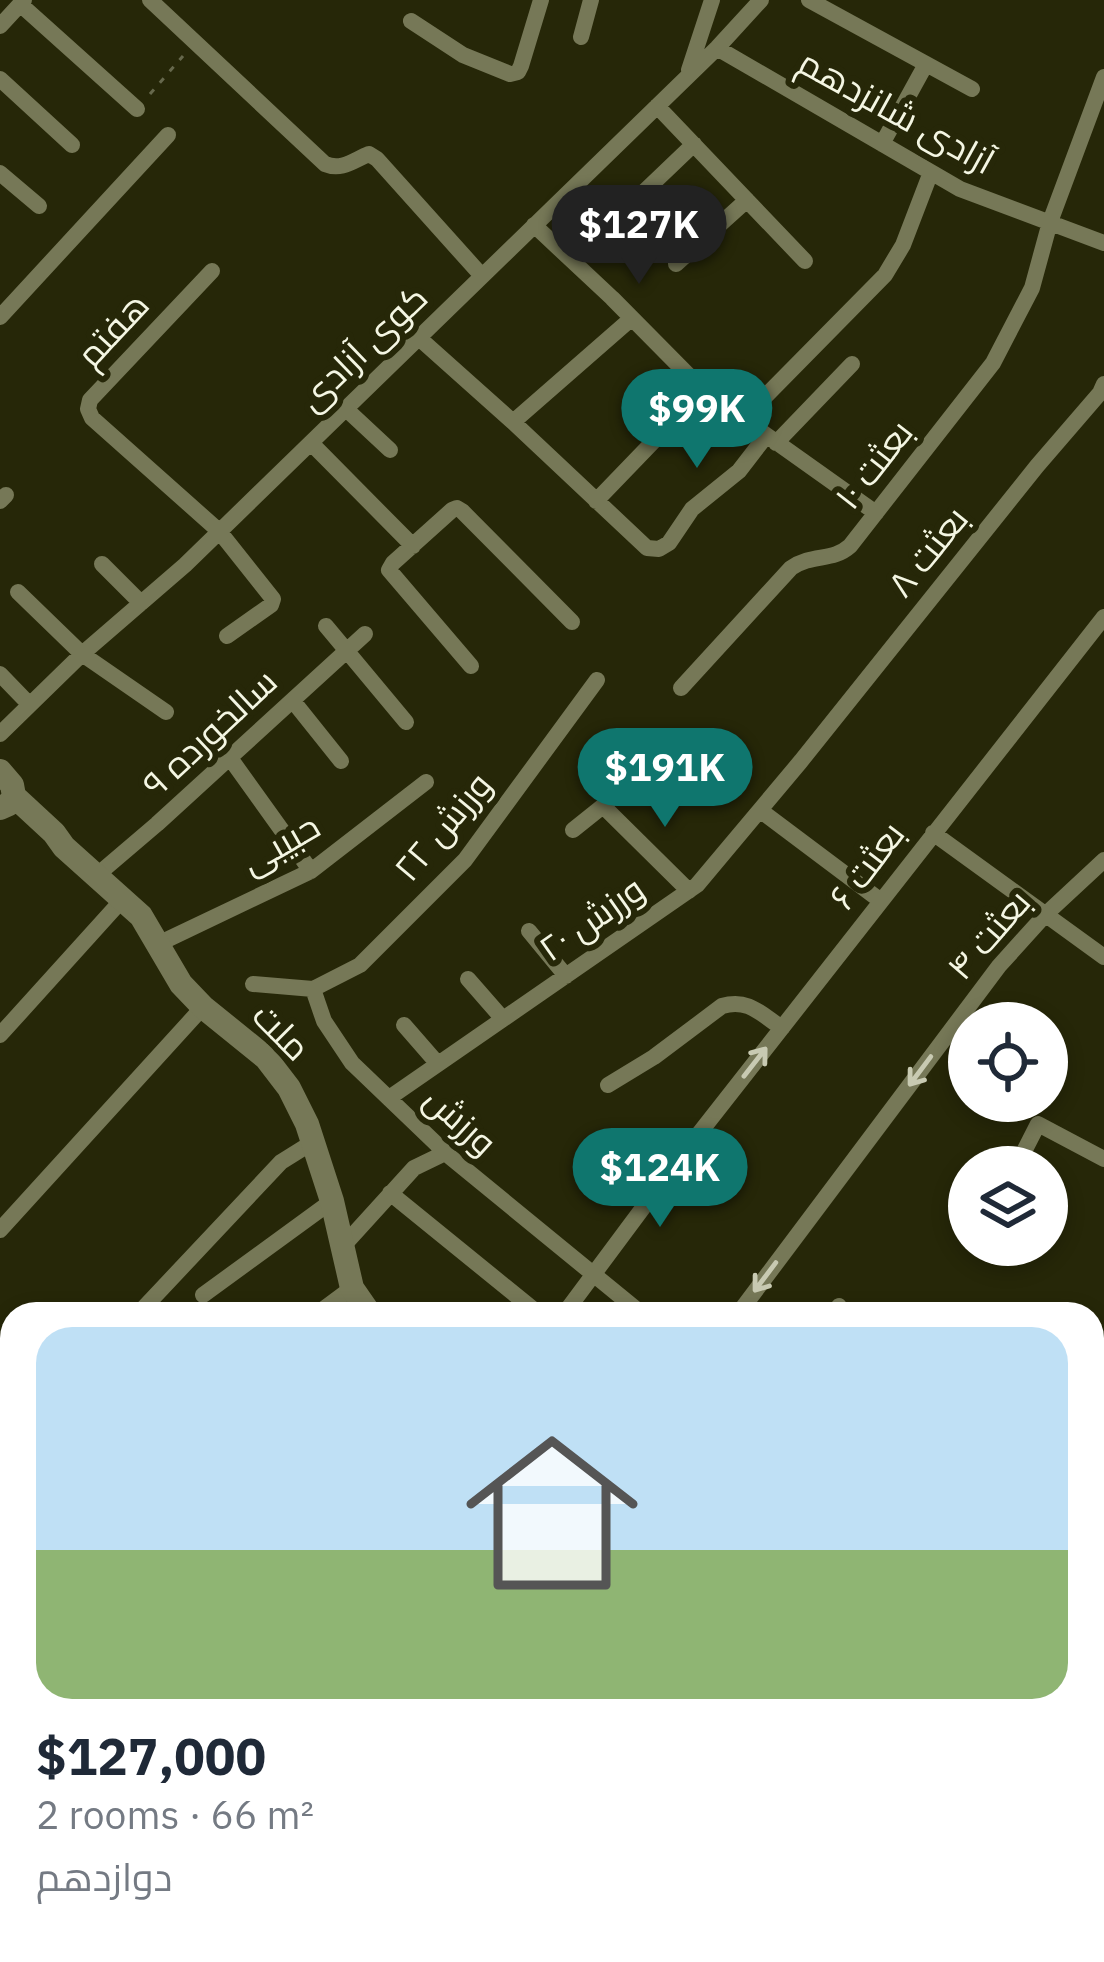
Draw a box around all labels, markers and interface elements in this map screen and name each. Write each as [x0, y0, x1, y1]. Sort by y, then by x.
street label: آزادی شانزدهم [789, 38, 1004, 186]
pin: $127K [555, 185, 723, 287]
text: $127K [579, 198, 699, 249]
street label: کوی آزادی [287, 274, 437, 420]
street label: هفتم [65, 282, 160, 378]
pin: $99K [626, 369, 768, 471]
text: $99K [648, 382, 746, 433]
street label: بعثت ۱۰ [823, 410, 923, 518]
street label: بعثت ٨ [876, 496, 978, 606]
street label: سالخورده ۹ [132, 658, 286, 806]
pin: $191K [581, 728, 749, 830]
text: $191K [605, 741, 725, 792]
street label: ورزش ۲۲ [383, 762, 501, 890]
street label: حبیبی [232, 802, 328, 884]
street label: بعثت ۶ [818, 812, 914, 918]
street label: ورزش ۲۰ [529, 865, 653, 971]
street label: بعثت ۴ [936, 879, 1040, 989]
street label: ملت [243, 992, 321, 1070]
map controls [948, 1002, 1068, 1266]
button: locate [948, 1002, 1068, 1122]
one-way arrow [741, 1047, 768, 1079]
one-way arrow [908, 1054, 934, 1087]
street label: ورزش [415, 1075, 507, 1165]
pin: $124K [576, 1128, 744, 1230]
text: $124K [600, 1141, 720, 1192]
button: layers [948, 1146, 1068, 1266]
one-way arrow [752, 1260, 778, 1293]
icon: home [444, 1405, 660, 1621]
text: $127,000 [36, 1723, 266, 1789]
text: 2 rooms · 66 m² [36, 1789, 314, 1840]
text: دوازدهم [36, 1851, 172, 1902]

